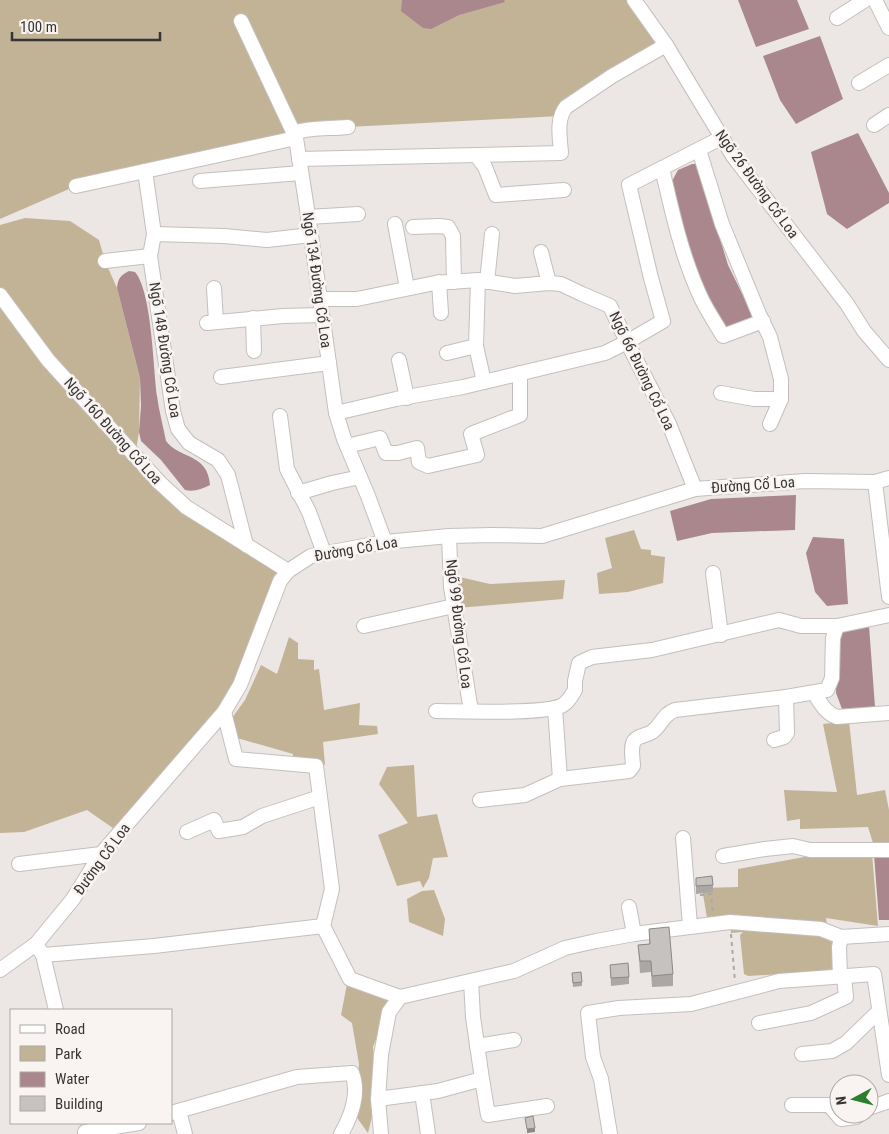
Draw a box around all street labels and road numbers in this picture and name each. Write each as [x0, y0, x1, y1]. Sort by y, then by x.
street label: Ngõ 26 Đường Cổ Loa [712, 126, 802, 242]
street label: Ngõ 134 Đường Cổ Loa [299, 211, 335, 349]
street label: Ngõ 148 Đường Cổ Loa [145, 281, 185, 419]
street label: Ngõ 66 Đường Cổ Loa [605, 309, 679, 433]
street label: Ngõ 160 Đường Cổ Loa [60, 374, 166, 488]
street label: Đường Cổ Loa [710, 473, 796, 497]
street label: Đường Cổ Loa [313, 533, 399, 565]
street label: Ngõ 99 Đường Cổ Loa [442, 558, 476, 690]
street label: Đường Cổ Loa [70, 820, 134, 898]

